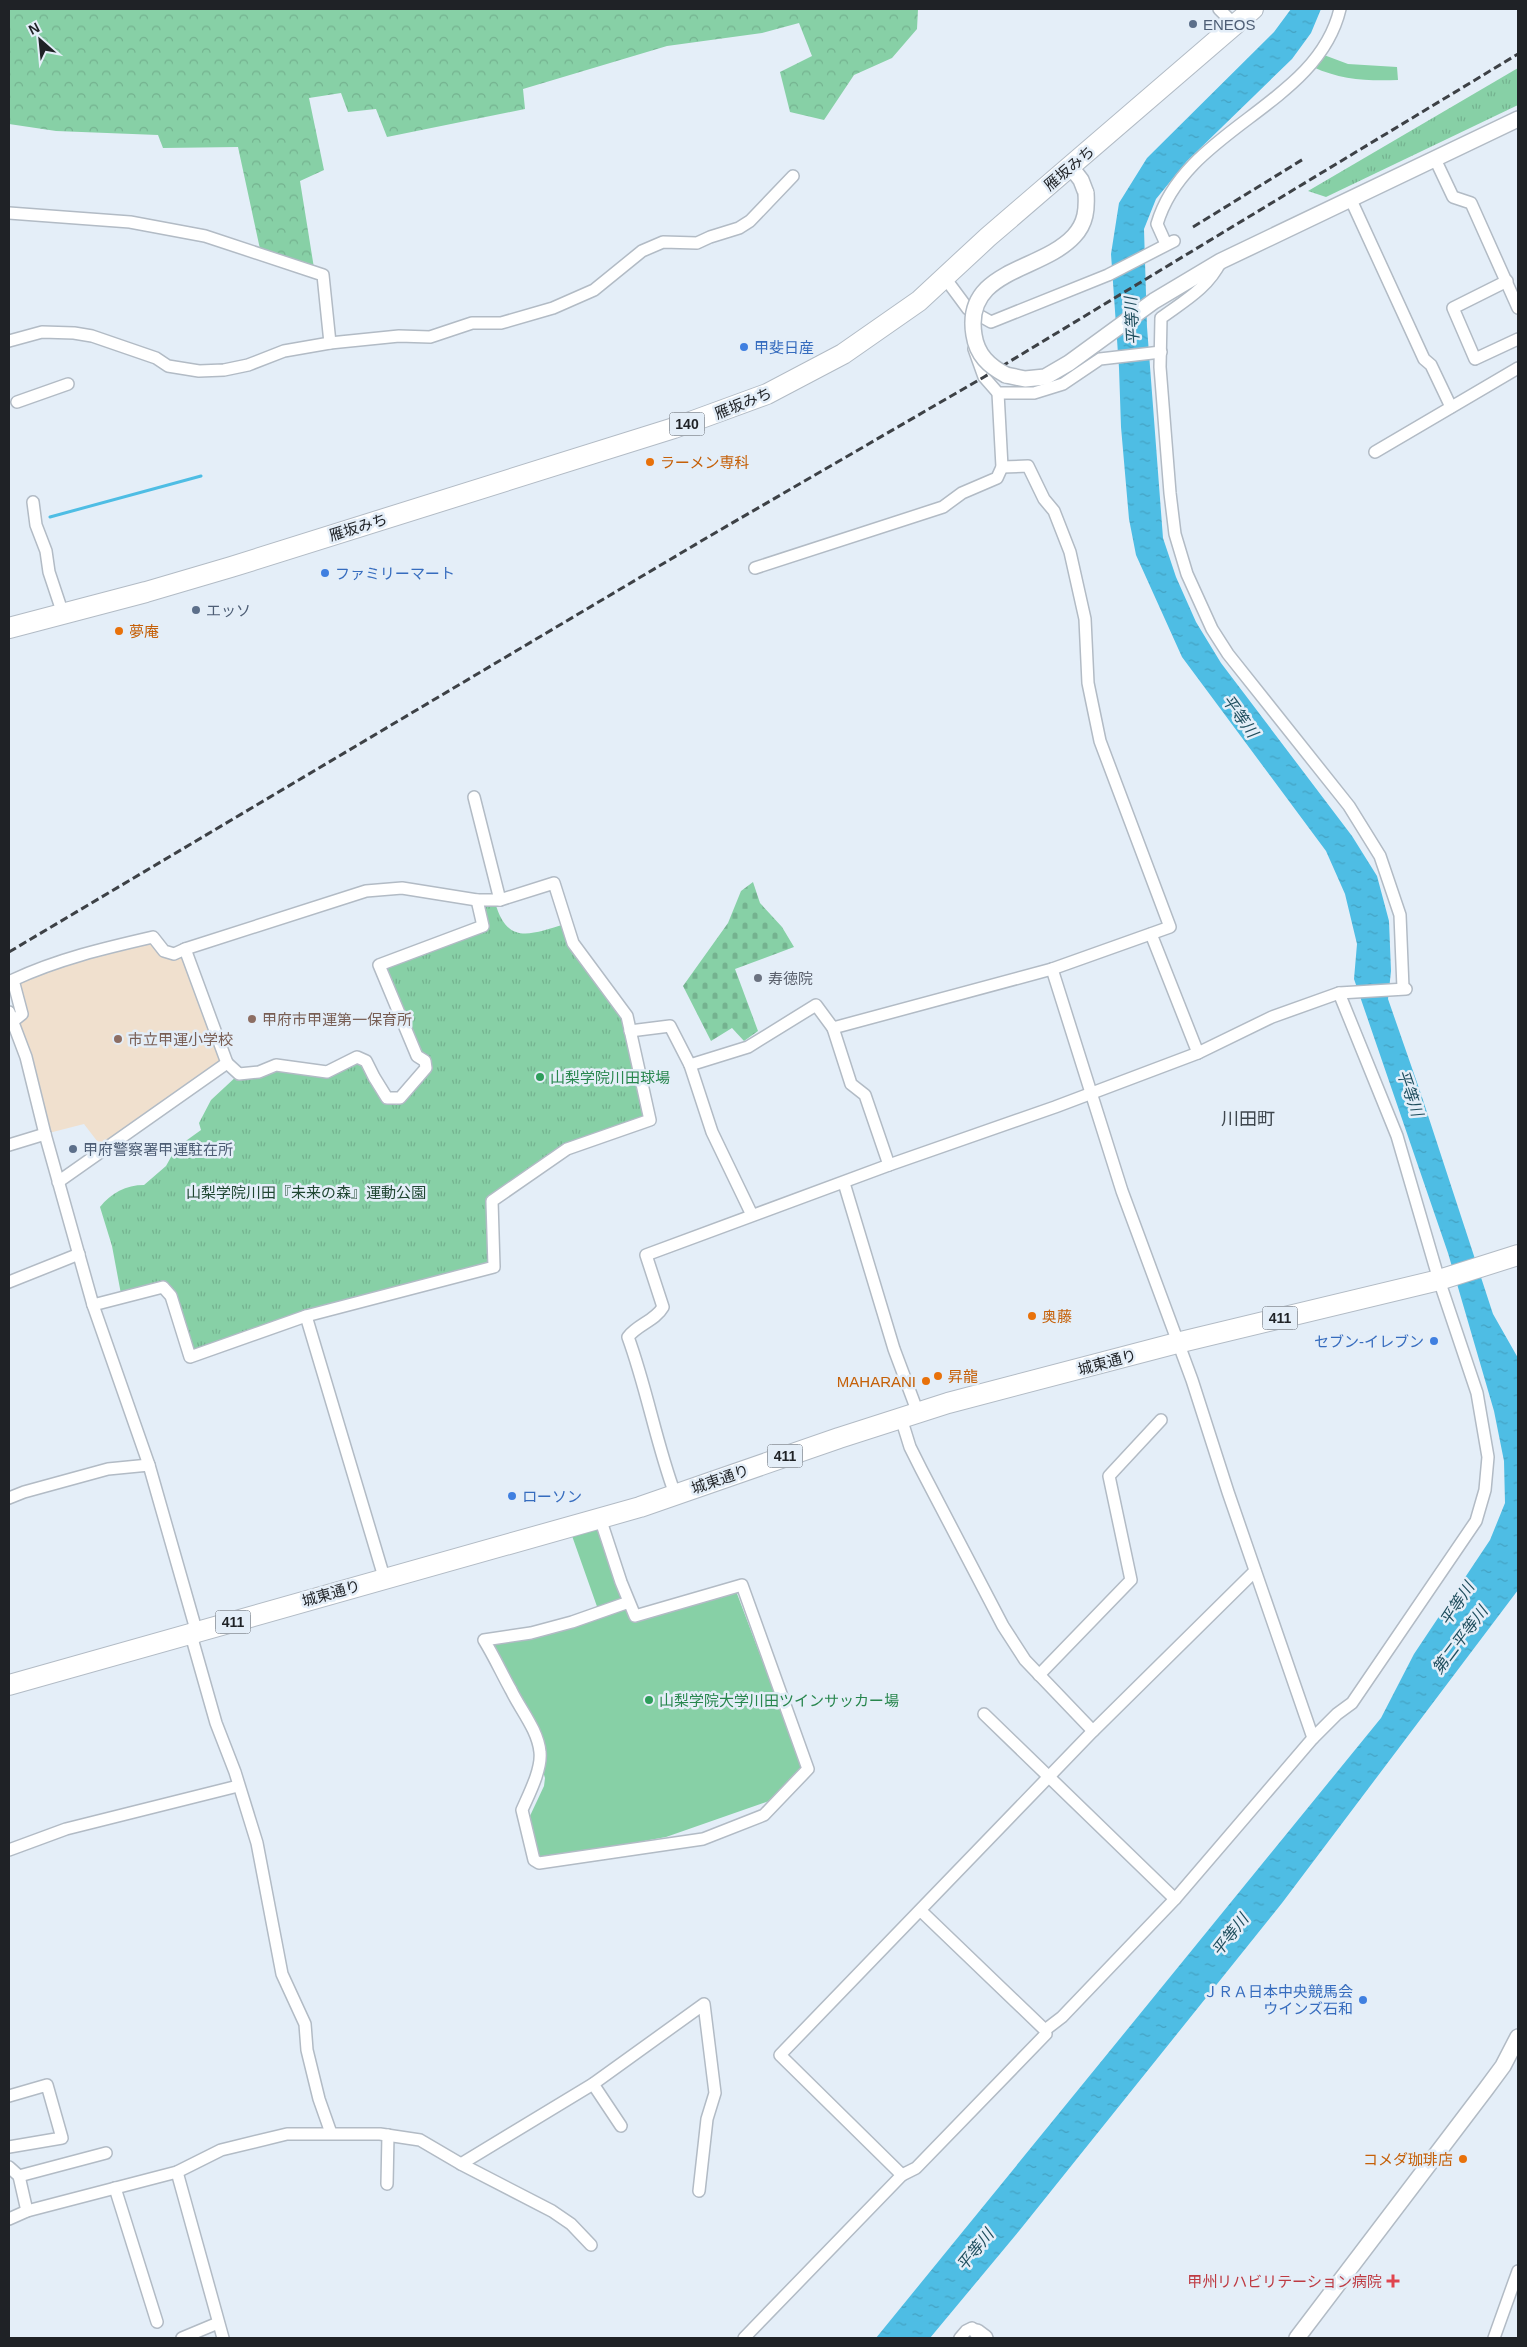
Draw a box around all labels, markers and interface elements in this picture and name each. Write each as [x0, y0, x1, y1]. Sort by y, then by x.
north arrow [15, 15, 65, 65]
place label: ENEOS [1203, 16, 1256, 33]
marker: ENEOS [1187, 18, 1199, 30]
text: N [26, 19, 42, 38]
street label: 雁坂みち [1041, 142, 1097, 194]
water label: 平等川 [1122, 295, 1142, 345]
place label: 甲斐日産 [754, 339, 814, 356]
marker: 甲斐日産 [738, 341, 750, 353]
street label: 雁坂みち [712, 384, 774, 422]
road number: 140 [670, 412, 704, 436]
place label: ラーメン専科 [660, 454, 749, 471]
marker: ラーメン専科 [644, 456, 656, 468]
street label: 雁坂みち [327, 510, 389, 544]
place label: ファミリーマート [335, 565, 455, 582]
marker: ファミリーマート [319, 567, 331, 579]
place label: エッソ [206, 602, 251, 619]
marker: エッソ [190, 604, 202, 616]
place label: 夢庵 [129, 623, 159, 640]
marker: 夢庵 [113, 625, 125, 637]
water label: 平等川 [1219, 692, 1262, 742]
place label: 寿徳院 [768, 970, 813, 987]
marker: 寿徳院 [752, 972, 764, 984]
place label: 甲府市甲運第一保育所 [262, 1011, 412, 1028]
marker: 甲府市甲運第一保育所 [246, 1013, 258, 1025]
place label: 市立甲運小学校 [128, 1031, 233, 1048]
marker: 市立甲運小学校 [112, 1033, 124, 1045]
water label: 平等川 [1394, 1068, 1426, 1120]
place label: 山梨学院川田球場 [550, 1069, 670, 1086]
marker: 山梨学院川田球場 [534, 1071, 546, 1083]
district label: 川田町 [1221, 1109, 1275, 1129]
place label: 甲府警察署甲運駐在所 [83, 1141, 233, 1158]
marker: 甲府警察署甲運駐在所 [67, 1143, 79, 1155]
park label: 山梨学院川田『未来の森』運動公園 [186, 1184, 426, 1201]
road number: 411 [1262, 1306, 1298, 1330]
place label: 奥藤 [1042, 1308, 1072, 1325]
marker: 奥藤 [1026, 1310, 1038, 1322]
place label: セブン-イレブン [1314, 1333, 1424, 1350]
marker: セブン-イレブン [1428, 1335, 1440, 1347]
street label: 城東通り [1076, 1346, 1138, 1378]
place label: 昇龍 [948, 1368, 978, 1385]
marker: 昇龍 [932, 1370, 944, 1382]
place label: MAHARANI [837, 1373, 916, 1390]
marker: MAHARANI [920, 1375, 932, 1387]
road number: 411 [768, 1444, 802, 1468]
street label: 城東通り [689, 1461, 751, 1497]
place label: ローソン [522, 1488, 582, 1505]
marker: ローソン [506, 1490, 518, 1502]
street label: 城東通り [300, 1577, 362, 1609]
water label: 平等川 [1437, 1578, 1478, 1629]
water label: 第二平等川 [1429, 1601, 1492, 1677]
road number: 411 [216, 1610, 250, 1634]
place label: 山梨学院大学川田ツインサッカー場 [659, 1692, 899, 1709]
marker: 山梨学院大学川田ツインサッカー場 [643, 1694, 655, 1706]
water label: 平等川 [1209, 1909, 1253, 1959]
place label: ＪＲＡ日本中央競馬会 ウインズ石和 [1203, 1983, 1353, 2017]
marker: ＪＲＡ日本中央競馬会 ウインズ石和 [1357, 1994, 1369, 2006]
place label: コメダ珈琲店 [1363, 2151, 1453, 2168]
marker: コメダ珈琲店 [1457, 2153, 1469, 2165]
water label: 平等川 [953, 2224, 998, 2274]
place label: 甲州リハビリテーション病院 [1187, 2273, 1382, 2290]
marker: 甲州リハビリテーション病院 [1386, 2274, 1400, 2288]

